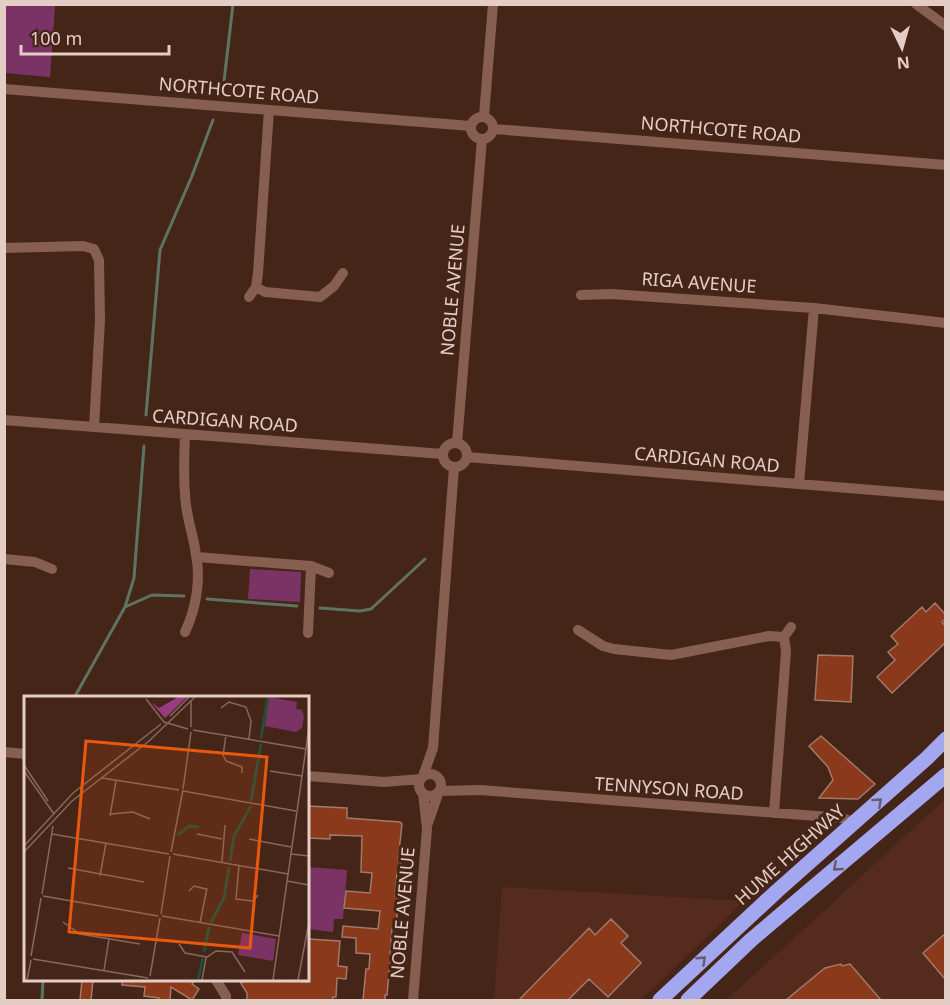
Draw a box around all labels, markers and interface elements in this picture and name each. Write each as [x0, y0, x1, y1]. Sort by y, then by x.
scale bar [21, 18, 170, 56]
north arrow [872, 18, 932, 78]
text: 100 m [30, 26, 82, 50]
text: N [896, 51, 911, 74]
street label: NORTHCOTE ROAD [158, 71, 320, 109]
street label: NORTHCOTE ROAD [640, 110, 802, 148]
street label: NOBLE AVENUE [434, 223, 470, 357]
street label: RIGA AVENUE [641, 266, 757, 298]
street label: CARDIGAN ROAD [151, 403, 299, 437]
street label: CARDIGAN ROAD [633, 441, 781, 477]
inset map [24, 696, 309, 981]
street label: TENNYSON ROAD [594, 771, 744, 805]
street label: HUME HIGHWAY [729, 798, 850, 910]
one-way arrow [872, 798, 882, 809]
street label: NOBLE AVENUE [384, 846, 420, 980]
one-way arrow [833, 859, 844, 870]
one-way arrow [695, 956, 706, 967]

